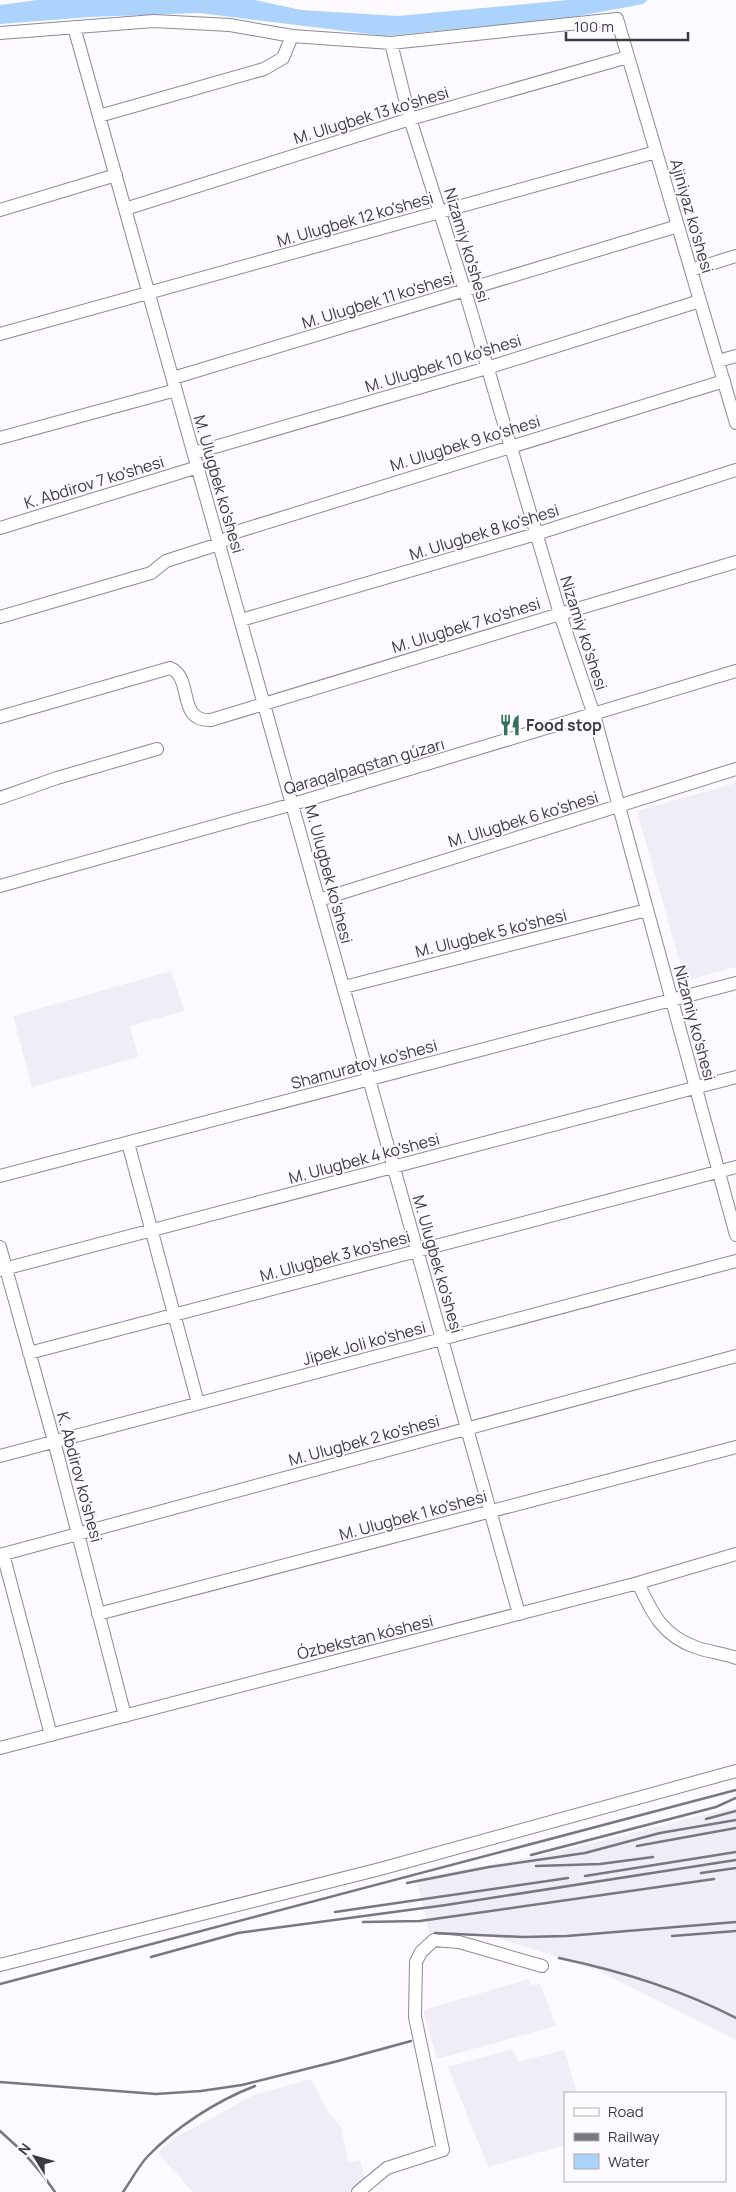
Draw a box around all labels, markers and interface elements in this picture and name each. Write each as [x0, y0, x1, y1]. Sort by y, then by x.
scale bar [566, 10, 688, 42]
text: 100 m [574, 16, 614, 37]
street label: M. Ulugbek 13 ko'shesi [291, 81, 451, 149]
street label: Ajiniyaz ko'shesi [665, 156, 719, 276]
street label: Nizamiy ko'shesi [439, 185, 495, 305]
street label: M. Ulugbek 12 ko'shesi [274, 186, 436, 252]
street label: M. Ulugbek 11 ko'shesi [299, 266, 457, 334]
street label: M. Ulugbek 10 ko'shesi [362, 329, 524, 397]
street label: M. Ulugbek 9 ko'shesi [387, 410, 543, 476]
street label: M. Ulugbek ko'shesi [189, 412, 249, 556]
street label: K. Abdirov 7 ko'shesi [21, 450, 167, 514]
street label: M. Ulugbek 8 ko'shesi [406, 499, 562, 565]
street label: Nizamiy ko'shesi [555, 573, 613, 693]
street label: M. Ulugbek 7 ko'shesi [389, 592, 543, 658]
restaurant icon: Food stop [497, 712, 523, 738]
place label: Food stop [526, 714, 602, 736]
street label: Qaraqalpaqstan gúzarı [281, 732, 447, 800]
street label: M. Ulugbek 6 ko'shesi [445, 786, 601, 852]
street label: M. Ulugbek ko'shesi [300, 802, 358, 946]
street label: M. Ulugbek 5 ko'shesi [413, 904, 569, 962]
street label: Nizamiy ko'shesi [669, 963, 721, 1083]
street label: Shamuratov ko'shesi [288, 1034, 440, 1094]
street label: M. Ulugbek 4 ko'shesi [286, 1127, 442, 1189]
street label: M. Ulugbek ko'shesi [408, 1192, 468, 1336]
street label: M. Ulugbek 3 ko'shesi [257, 1225, 413, 1287]
street label: Jipek Joli ko'shesi [300, 1316, 428, 1370]
street label: K. Abdirov ko'shesi [52, 1409, 108, 1545]
street label: M. Ulugbek 2 ko'shesi [286, 1409, 442, 1471]
street label: M. Ulugbek 1 ko'shesi [337, 1485, 489, 1545]
street label: Ózbekstan kóshesi [295, 1609, 435, 1665]
legend [564, 2092, 726, 2182]
text: Road [608, 2101, 644, 2122]
text: Railway [608, 2126, 660, 2147]
north arrow [10, 2132, 60, 2182]
text: N [14, 2139, 35, 2159]
text: Water [608, 2151, 650, 2172]

